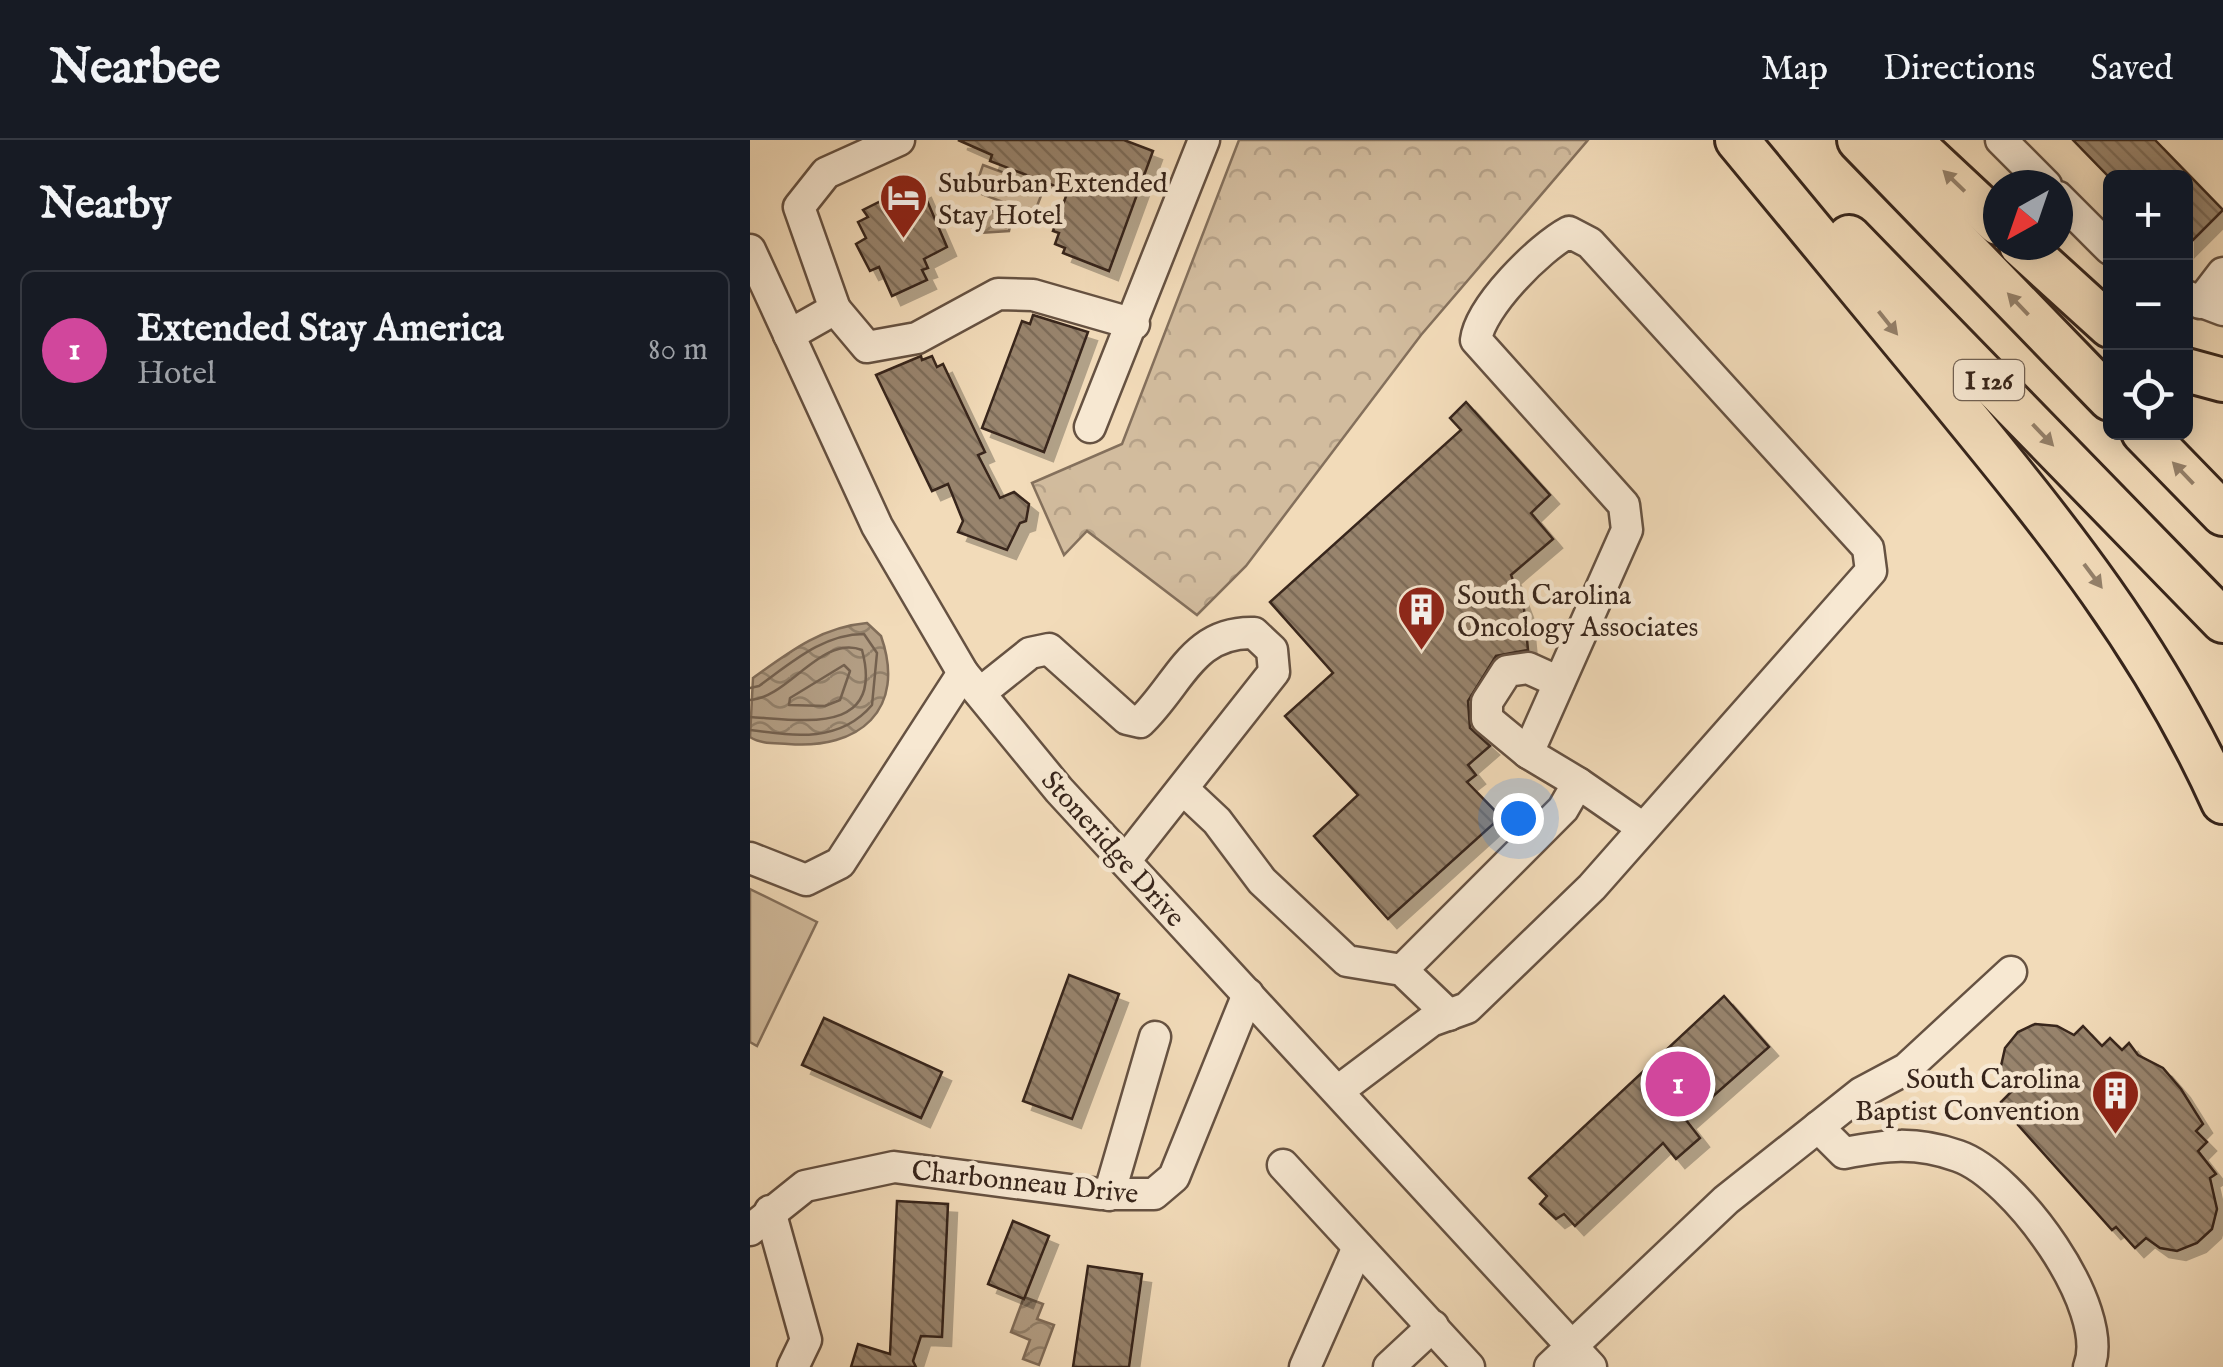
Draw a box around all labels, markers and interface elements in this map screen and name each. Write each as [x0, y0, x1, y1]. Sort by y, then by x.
text: Nearbee [50, 39, 220, 99]
text: Map [1761, 47, 1828, 92]
text: Directions [1883, 47, 2035, 92]
text: Saved [2090, 47, 2173, 92]
place label: Suburban Extended Stay Hotel [938, 167, 1168, 234]
one-way arrow [1943, 169, 1967, 193]
north arrow [1983, 170, 2073, 260]
map controls [2103, 170, 2193, 440]
button: + [2103, 170, 2193, 260]
hotel icon: Suburban Extended Stay Hotel [877, 172, 929, 240]
text: Nearby [40, 179, 171, 232]
button: − [2103, 260, 2193, 350]
one-way arrow [2007, 293, 2030, 317]
text: Extended Stay America [137, 306, 503, 354]
one-way arrow [1877, 311, 1898, 336]
text: 1 [69, 330, 80, 371]
text: 80 m [648, 330, 708, 371]
button: locate [2103, 350, 2193, 440]
text: Hotel [137, 354, 216, 395]
road number: I 126 [1954, 360, 2024, 400]
one-way arrow [2031, 422, 2054, 446]
one-way arrow [2172, 462, 2195, 486]
one-way arrow [2082, 563, 2102, 589]
place label: South Carolina Oncology Associates [1457, 579, 1698, 646]
building icon: South Carolina Oncology Associates [1396, 584, 1448, 652]
street label: Stoneridge Drive [1033, 764, 1192, 935]
your location [1493, 793, 1544, 844]
pin: 1 [1646, 1046, 1710, 1122]
place label: South Carolina Baptist Convention [1855, 1063, 2081, 1130]
building icon: South Carolina Baptist Convention [2089, 1068, 2141, 1136]
street label: Charbonneau Drive [910, 1154, 1140, 1213]

